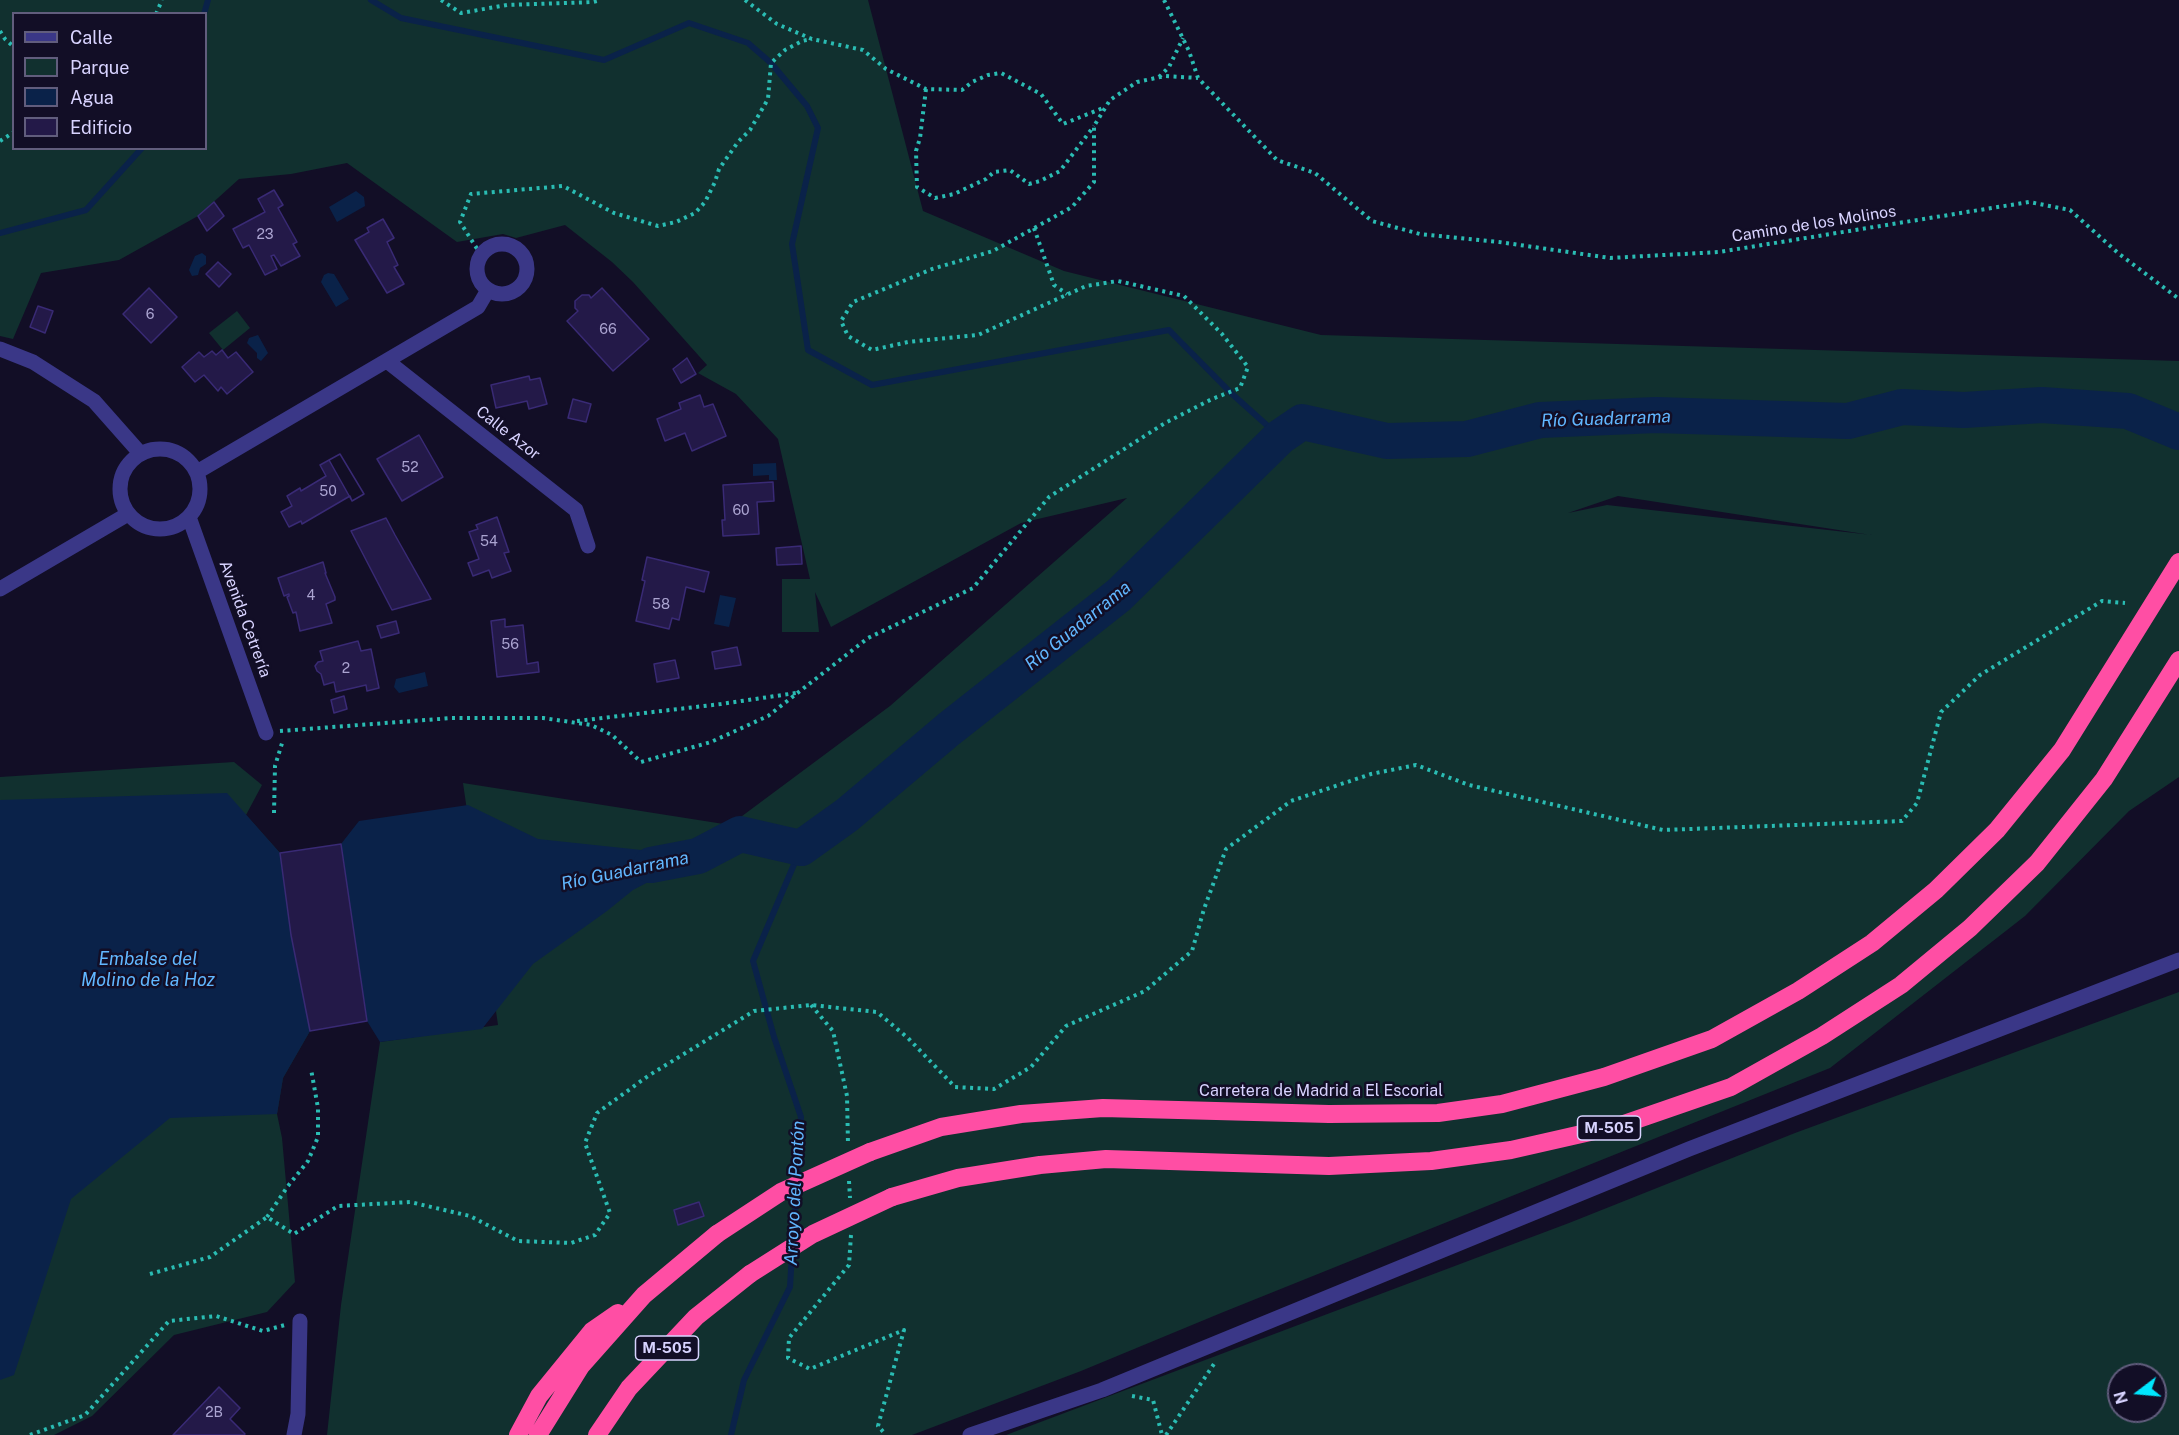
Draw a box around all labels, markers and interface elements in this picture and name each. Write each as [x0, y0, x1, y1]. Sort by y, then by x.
legend [12, 12, 207, 150]
text: Calle [70, 27, 113, 48]
text: Parque [70, 57, 130, 78]
text: Agua [70, 87, 114, 108]
text: Edificio [70, 117, 132, 138]
street label: Camino de los Molinos [1731, 202, 1897, 246]
house number: 23 [256, 227, 274, 243]
house number: 6 [146, 307, 154, 323]
house number: 66 [599, 322, 617, 338]
street label: Calle Azor [472, 402, 544, 464]
water label: Río Guadarrama [1541, 406, 1671, 432]
house number: 52 [401, 460, 419, 476]
house number: 50 [319, 484, 337, 500]
house number: 60 [732, 503, 750, 519]
house number: 54 [480, 534, 498, 550]
street label: Avenida Cetrería [215, 558, 275, 680]
water label: Río Guadarrama [1021, 577, 1135, 675]
house number: 4 [307, 588, 315, 604]
house number: 58 [652, 597, 670, 613]
house number: 56 [501, 637, 519, 653]
house number: 2 [342, 661, 350, 677]
water label: Río Guadarrama [559, 847, 691, 895]
water label: Embalse del Molino de la Hoz [81, 948, 215, 990]
street label: Carretera de Madrid a El Escorial [1199, 1081, 1443, 1101]
road number: M-505 [1578, 1116, 1640, 1140]
water label: Arroyo del Pontón [780, 1120, 810, 1266]
road number: M-505 [636, 1336, 698, 1360]
north arrow [2107, 1363, 2167, 1423]
text: N [2110, 1389, 2132, 1406]
house number: 2B [205, 1405, 223, 1421]

